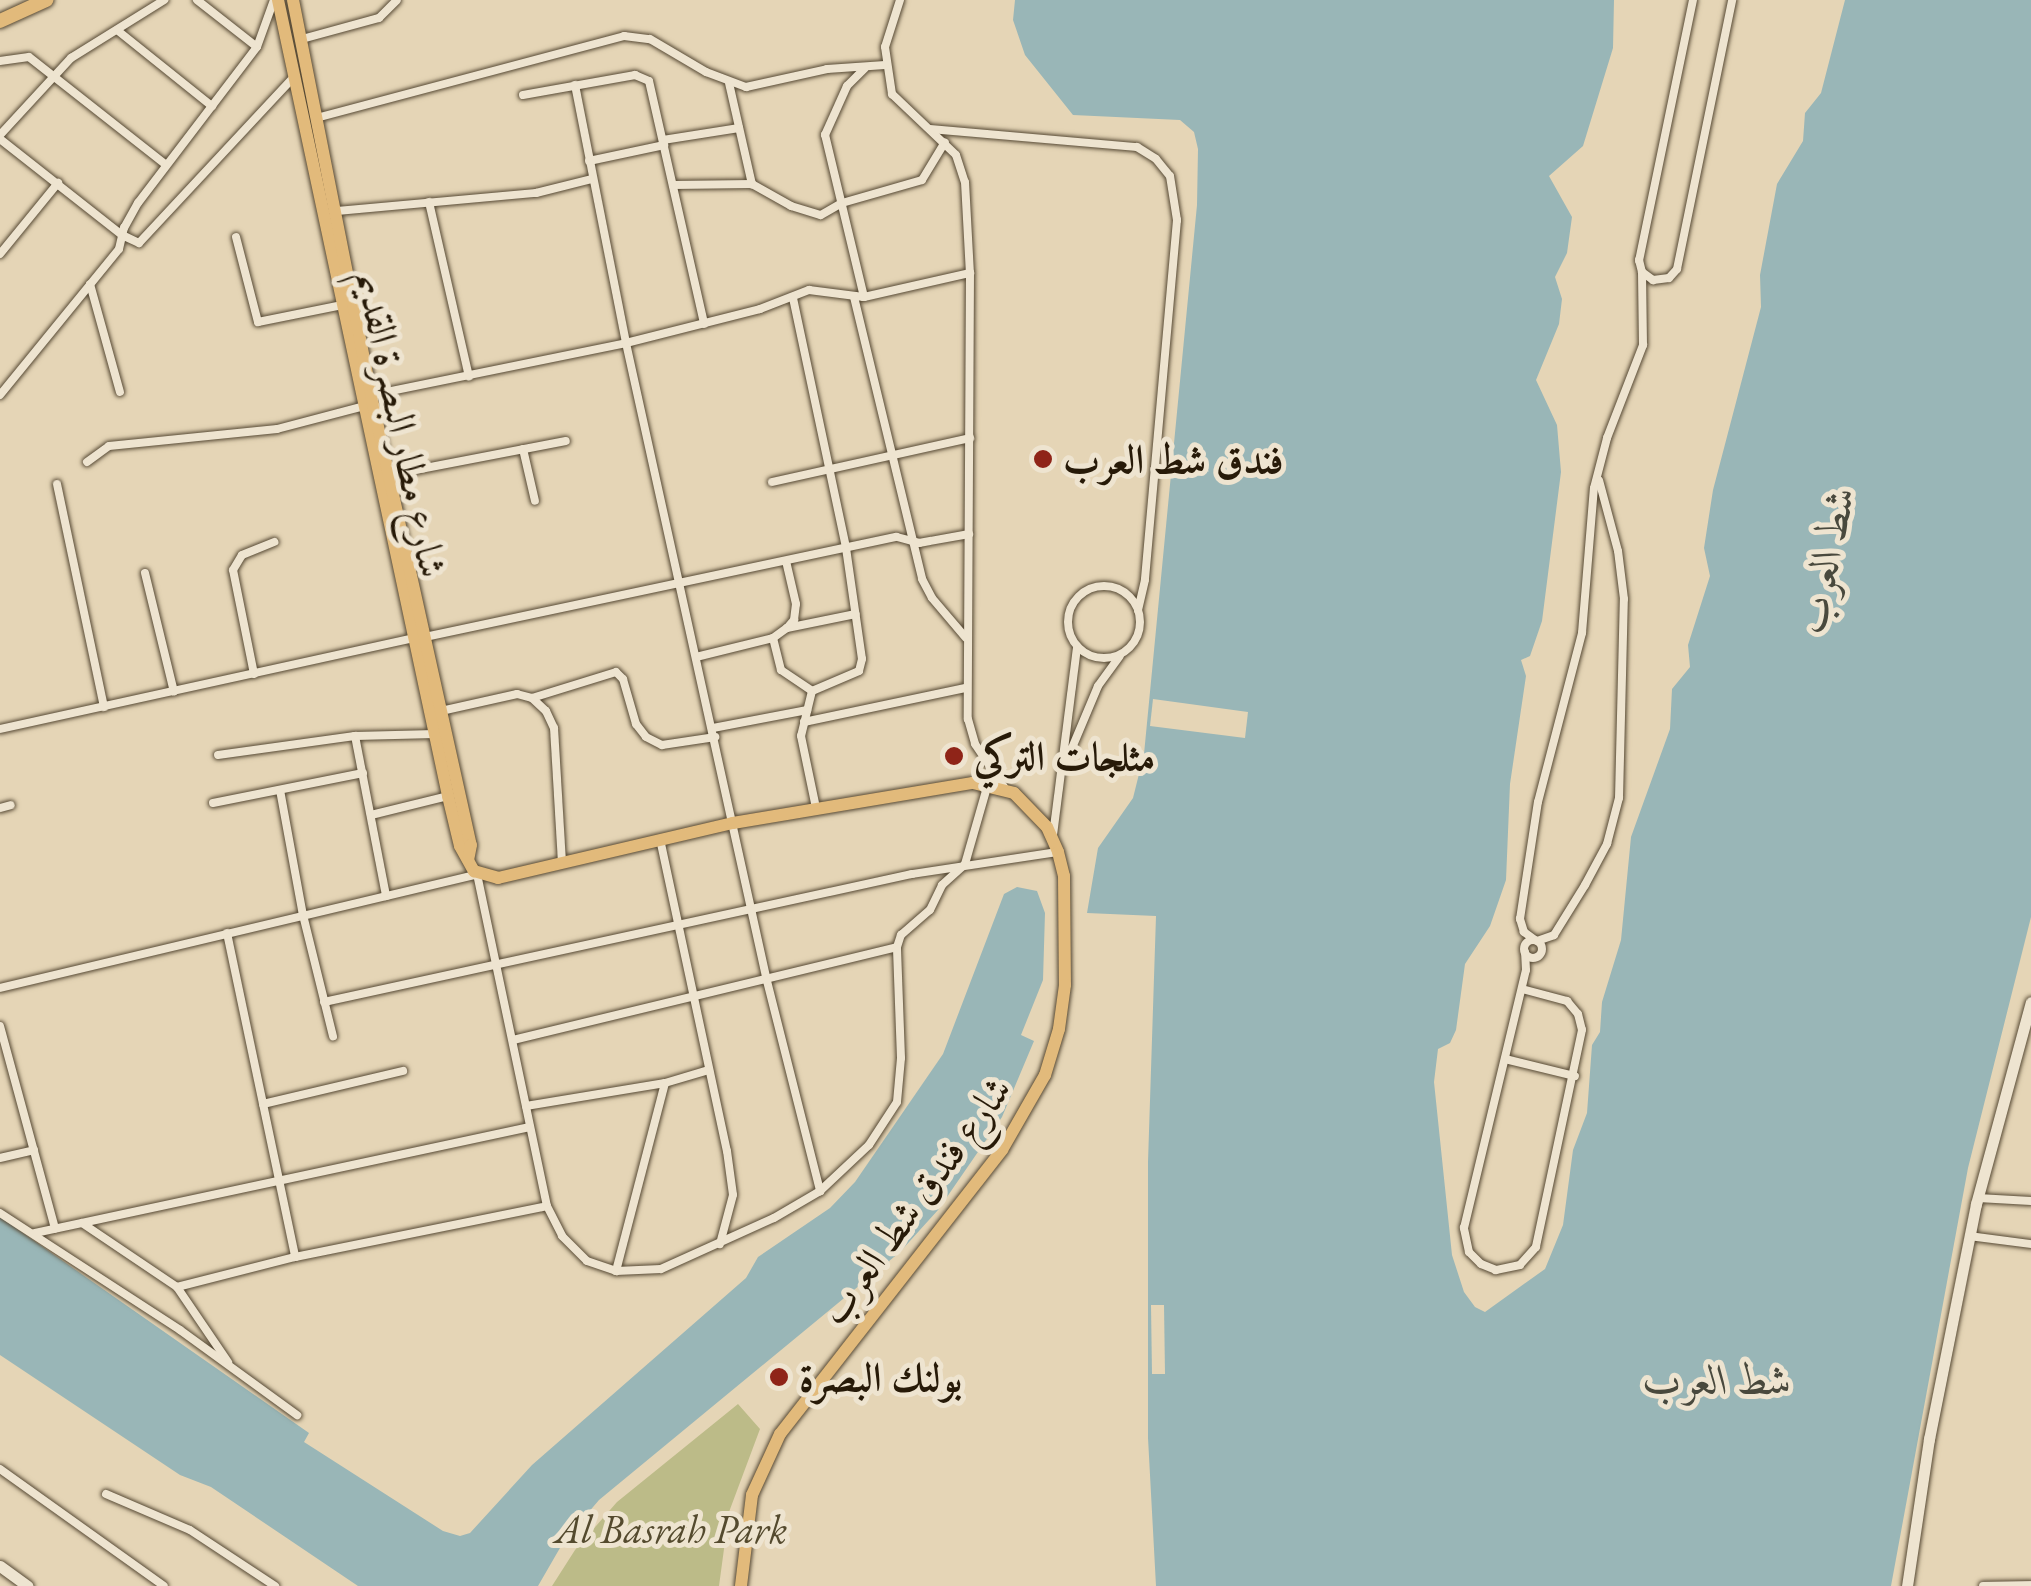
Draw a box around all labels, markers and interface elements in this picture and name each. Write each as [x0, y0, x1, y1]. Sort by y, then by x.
street label: شارع مطار البصرة القديم [346, 266, 458, 582]
place label: فندق شط العرب [1063, 435, 1284, 483]
marker: فندق شط العرب [1032, 448, 1054, 470]
water label: شط العرب [1786, 481, 1866, 637]
place label: مثلجات التركي [974, 732, 1155, 780]
marker: مثلجات التركي [943, 745, 965, 767]
street label: شارع فندق شط العرب [809, 1066, 1021, 1334]
place label: بولنك البصرة [799, 1353, 962, 1401]
water label: شط العرب [1644, 1355, 1792, 1405]
marker: بولنك البصرة [768, 1366, 790, 1388]
park label: Al Basrah Park [555, 1505, 787, 1553]

